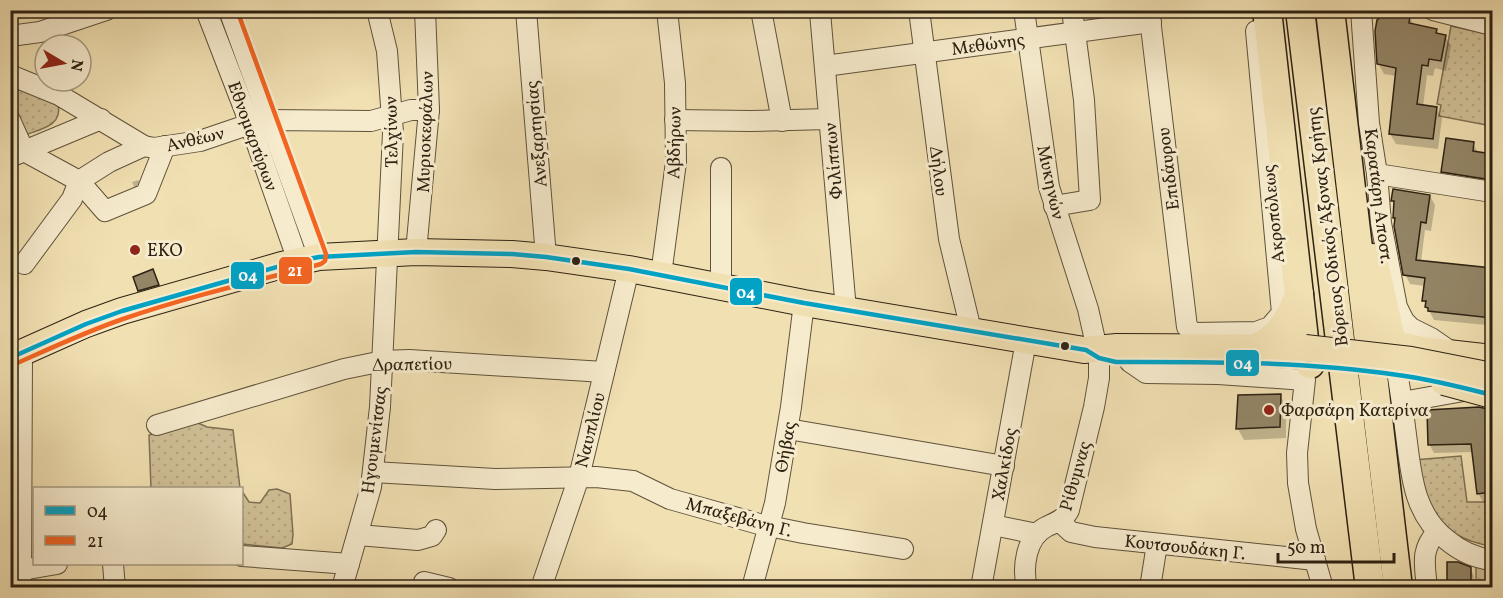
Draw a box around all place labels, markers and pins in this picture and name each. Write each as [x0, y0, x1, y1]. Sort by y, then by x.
place label: EKO [147, 239, 183, 264]
marker: EKO [128, 243, 142, 257]
unlabelled marker [570, 255, 582, 267]
unlabelled marker [1059, 340, 1071, 352]
place label: Φαρσάρη Κατερίνα [1281, 399, 1429, 424]
marker: Φαρσάρη Κατερίνα [1262, 403, 1276, 417]

